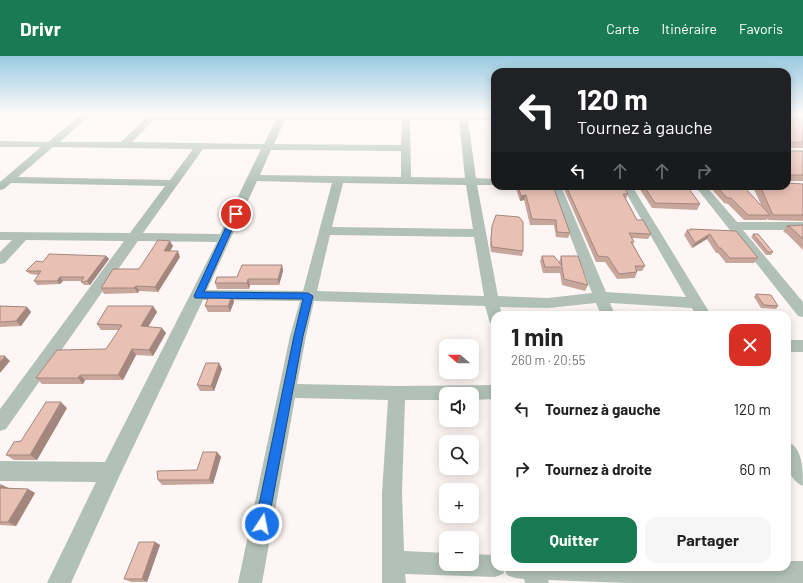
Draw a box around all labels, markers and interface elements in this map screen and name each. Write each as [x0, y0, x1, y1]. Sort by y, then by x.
text: Drivr [20, 17, 61, 40]
text: Carte [606, 20, 639, 37]
text: Itinéraire [661, 20, 717, 37]
text: Favoris [739, 20, 783, 37]
text: 120 m [577, 82, 648, 116]
icon: left [511, 84, 563, 136]
text: Tournez à gauche [577, 116, 713, 138]
icon: left [567, 160, 589, 182]
icon: ahead [609, 160, 631, 182]
icon: ahead [651, 160, 673, 182]
icon: right [693, 160, 715, 182]
pin [219, 197, 253, 231]
icon: arrive [225, 203, 247, 225]
text: 1 min [511, 322, 564, 351]
button: close [729, 324, 771, 366]
north arrow [439, 339, 479, 379]
map controls [439, 339, 479, 571]
text: 260 m · 20:55 [511, 352, 585, 368]
button: sound [439, 387, 479, 427]
icon: left [511, 398, 533, 420]
text: Tournez à gauche [545, 400, 661, 418]
text: 120 m [734, 400, 771, 418]
button: search [439, 435, 479, 475]
icon: right [511, 458, 533, 480]
text: Tournez à droite [545, 460, 652, 478]
text: 60 m [739, 460, 771, 478]
button: + [439, 483, 479, 523]
position arrow [241, 503, 283, 545]
button: Quitter [511, 517, 637, 563]
button: Partager [645, 517, 771, 563]
button: − [439, 531, 479, 571]

